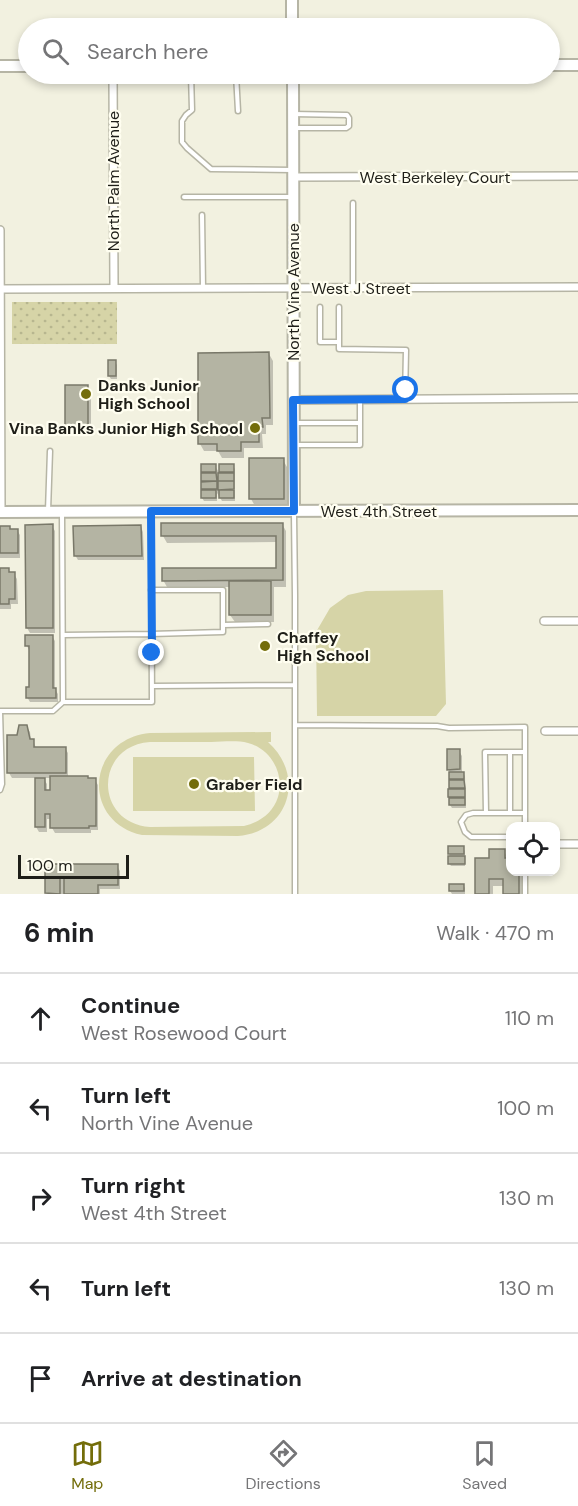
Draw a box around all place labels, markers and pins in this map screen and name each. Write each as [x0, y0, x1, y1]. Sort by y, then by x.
place label: Danks Junior High School [98, 375, 199, 414]
marker: Danks Junior High School [79, 387, 93, 401]
place label: Vina Banks Junior High School [9, 418, 243, 439]
marker: Vina Banks Junior High School [248, 421, 262, 435]
place label: Chaffey High School [277, 627, 369, 666]
marker: Chaffey High School [258, 639, 272, 653]
place label: Graber Field [206, 774, 302, 795]
marker: Graber Field [187, 777, 201, 791]

